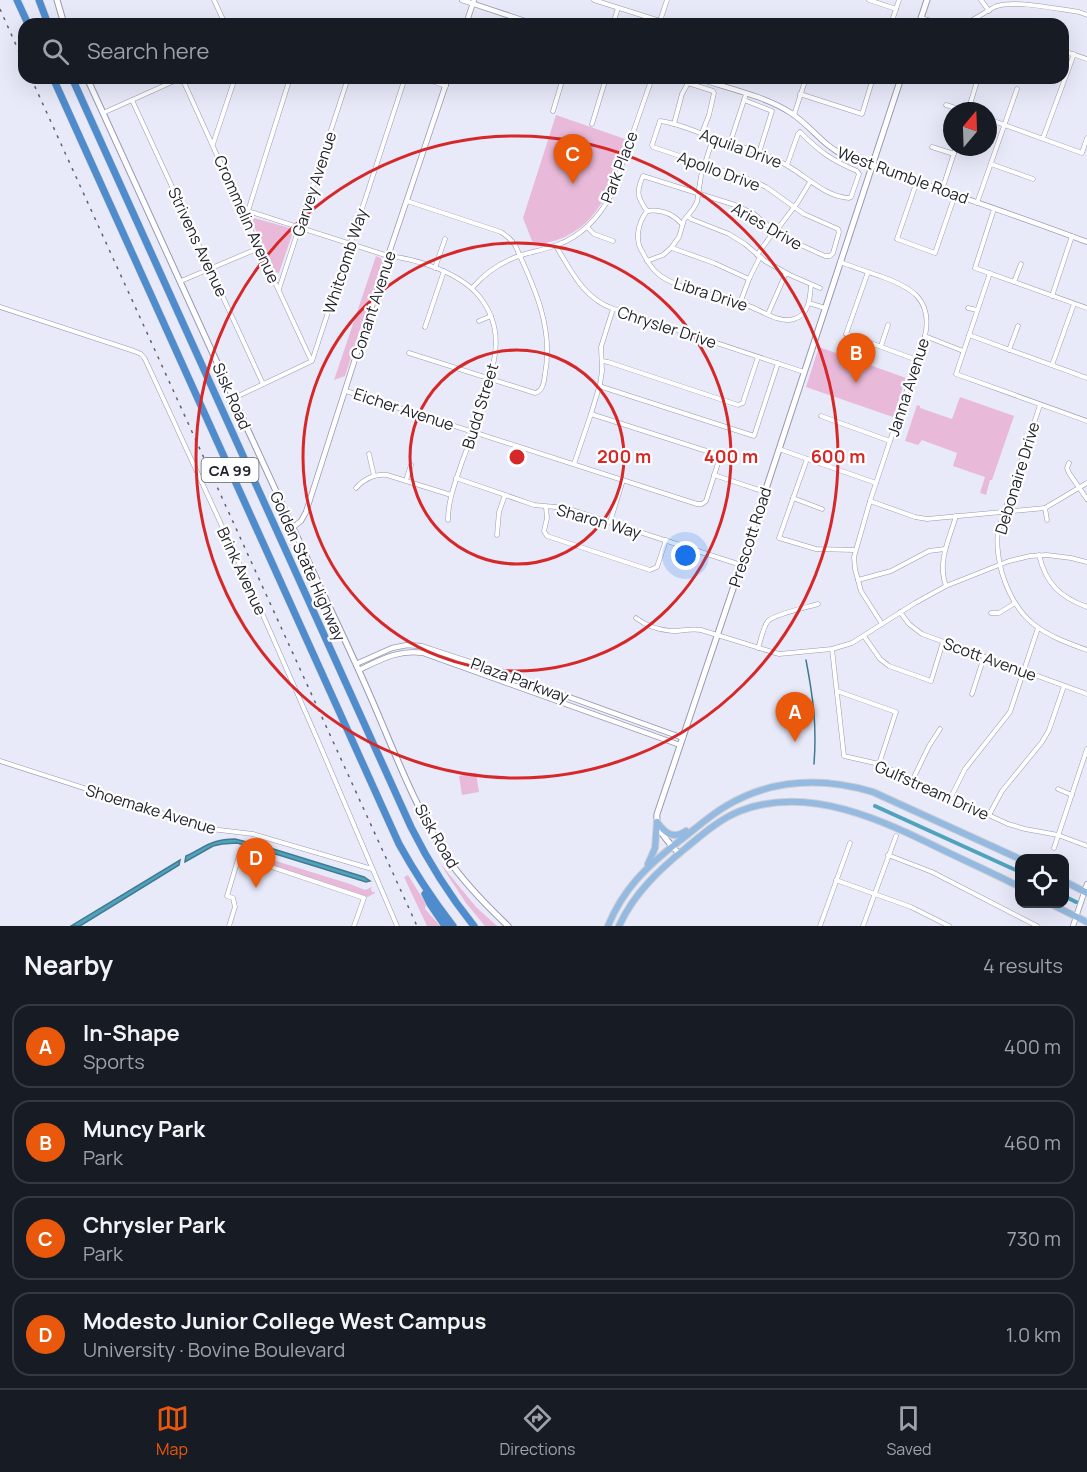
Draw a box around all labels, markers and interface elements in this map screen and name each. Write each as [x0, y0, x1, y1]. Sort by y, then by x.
search box [18, 18, 1069, 84]
icon: search [39, 35, 72, 68]
text: Search here [87, 36, 209, 66]
north arrow [943, 102, 997, 156]
street label: Aquila Drive [697, 123, 785, 173]
street label: Park Place [595, 128, 643, 206]
street label: Garvey Avenue [287, 129, 341, 239]
pin: C [554, 134, 592, 184]
street label: West Rumble Road [834, 141, 972, 209]
street label: Apollo Drive [675, 146, 763, 196]
street label: Crommelin Avenue [209, 152, 285, 286]
street label: Strivens Avenue [163, 184, 233, 300]
street label: Aries Drive [728, 197, 806, 255]
street label: Whitcomb Way [318, 205, 373, 317]
street label: Conant Avenue [345, 248, 401, 362]
street label: Libra Drive [671, 272, 751, 316]
street label: Chrysler Drive [615, 301, 719, 353]
pin: B [836, 334, 876, 383]
street label: Janna Avenue [882, 335, 934, 439]
street label: Sisk Road [207, 359, 257, 433]
street label: Budd Street [457, 360, 503, 452]
street label: Eicher Avenue [351, 382, 457, 436]
street label: Debonaire Drive [989, 419, 1045, 537]
text: 200 m [597, 444, 651, 468]
text: 400 m [704, 444, 758, 468]
text: 600 m [811, 444, 865, 468]
centre of rings [507, 447, 527, 467]
road number: CA 99 [202, 458, 258, 482]
street label: Prescott Road [723, 484, 777, 590]
street label: Golden State Highway [265, 488, 351, 645]
street label: Sharon Way [554, 498, 644, 544]
street label: Brink Avenue [212, 523, 272, 619]
your location [671, 541, 700, 570]
street label: Scott Avenue [940, 632, 1040, 686]
street label: Plaza Parkway [468, 652, 573, 708]
pin: A [776, 692, 814, 742]
street label: Gulfstream Drive [871, 755, 993, 825]
street label: Shoemake Avenue [83, 779, 219, 839]
street label: Sisk Road [410, 800, 464, 872]
pin: D [236, 838, 276, 888]
map controls [1015, 854, 1069, 908]
button: locate [1015, 854, 1069, 908]
text: Nearby [24, 947, 113, 983]
text: 4 results [983, 952, 1063, 979]
text: In-Shape [83, 1018, 180, 1048]
text: A [39, 1033, 52, 1060]
text: 400 m [1004, 1033, 1061, 1060]
text: Sports [83, 1048, 145, 1075]
text: Muncy Park [83, 1114, 205, 1144]
text: B [39, 1129, 52, 1156]
text: 460 m [1004, 1129, 1061, 1156]
text: Park [83, 1144, 123, 1171]
text: Chrysler Park [83, 1210, 225, 1240]
text: C [38, 1225, 53, 1252]
text: 730 m [1007, 1225, 1061, 1252]
text: Park [83, 1240, 123, 1267]
text: Modesto Junior College West Campus [83, 1306, 486, 1336]
text: D [38, 1321, 53, 1348]
text: 1.0 km [1006, 1321, 1061, 1348]
text: University · Bovine Boulevard [83, 1336, 345, 1363]
tab: Map [156, 1402, 189, 1460]
tab: Directions [500, 1402, 575, 1460]
tab: Saved [886, 1402, 931, 1460]

